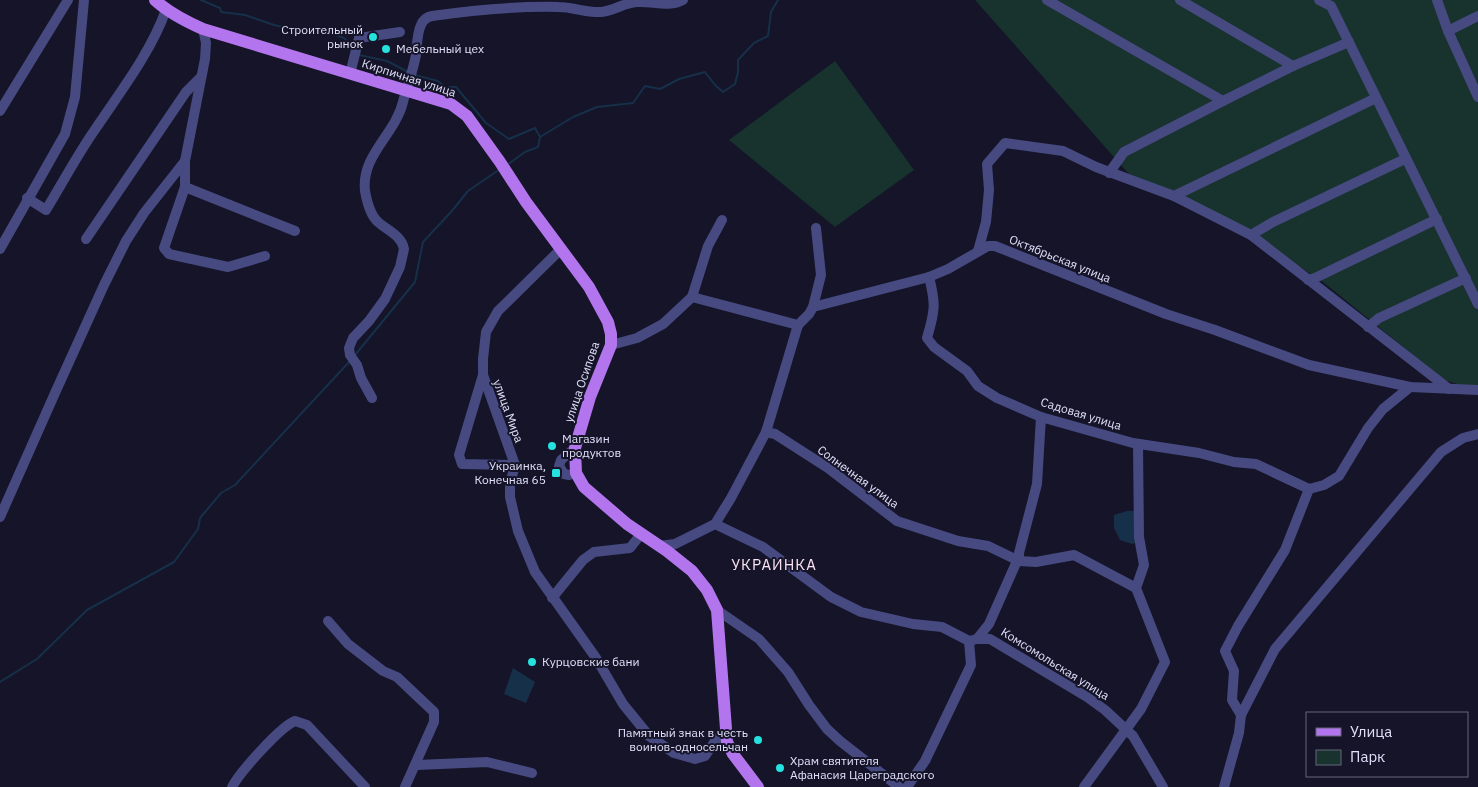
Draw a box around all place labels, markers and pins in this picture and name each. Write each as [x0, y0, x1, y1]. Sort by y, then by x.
place label: Строительный рынок [281, 22, 363, 51]
marker: Строительный рынок [367, 31, 379, 43]
place label: Мебельный цех [396, 41, 484, 56]
marker: Мебельный цех [380, 43, 392, 55]
place label: Магазин продуктов [562, 431, 621, 460]
marker: Магазин продуктов [546, 440, 558, 452]
place label: Украинка, Конечная 65 [474, 458, 546, 487]
marker: Украинка, Конечная 65 [550, 467, 562, 479]
place label: Курцовские бани [542, 654, 640, 669]
marker: Курцовские бани [526, 656, 538, 668]
place label: Памятный знак в честь воинов-односельчан [618, 725, 748, 754]
marker: Памятный знак в честь воинов-односельчан [752, 734, 764, 746]
place label: Храм святителя Афанасия Цареградского [790, 753, 935, 782]
marker: Храм святителя Афанасия Цареградского [774, 762, 786, 774]

